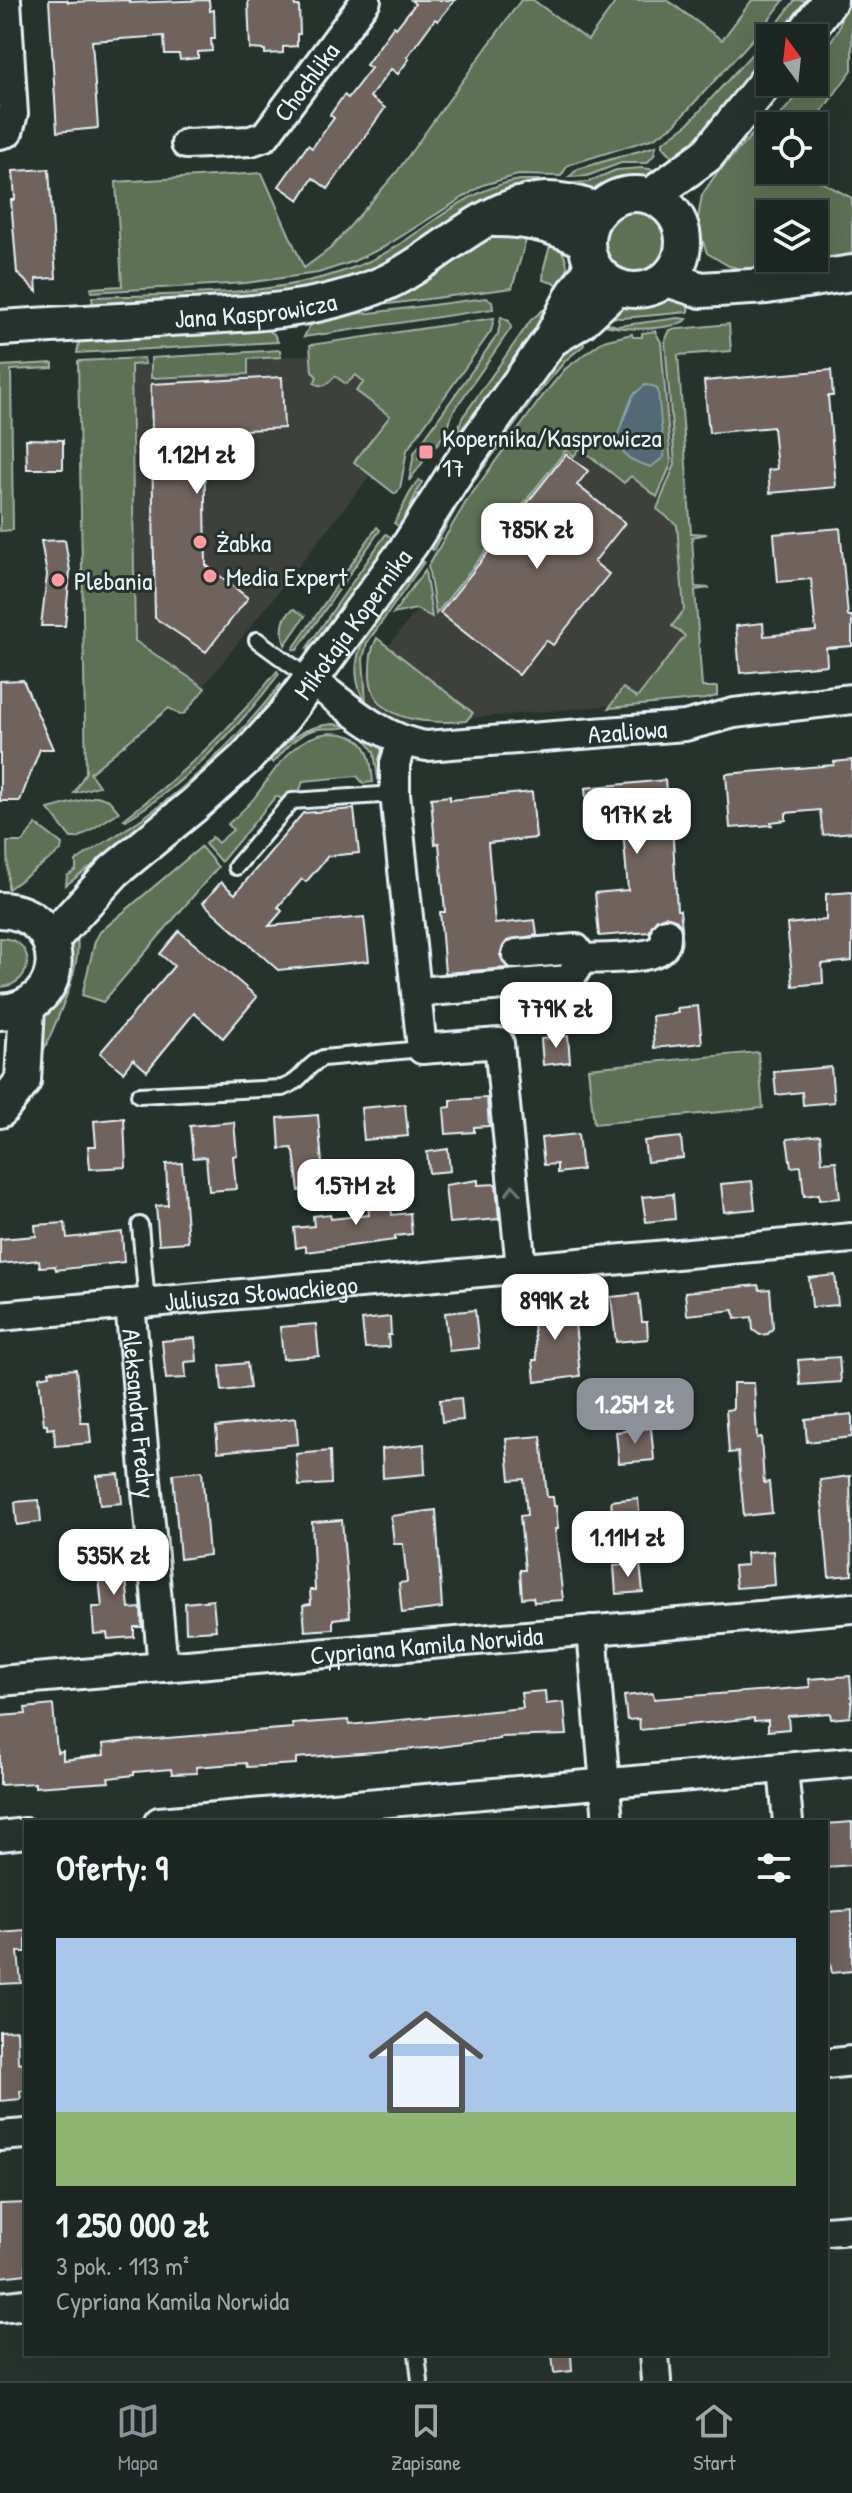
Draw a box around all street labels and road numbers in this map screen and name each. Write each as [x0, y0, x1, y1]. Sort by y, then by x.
street label: Chochlika [265, 35, 347, 128]
street label: Jana Kasprowicza [174, 283, 340, 335]
street label: Mikołaja Kopernika [285, 541, 419, 706]
street label: Azaliowa [586, 710, 668, 751]
street label: Juliusza Słowackiego [163, 1266, 359, 1318]
street label: Aleksandra Fredry [115, 1327, 165, 1500]
street label: Cypriana Kamila Norwida [309, 1617, 544, 1672]

